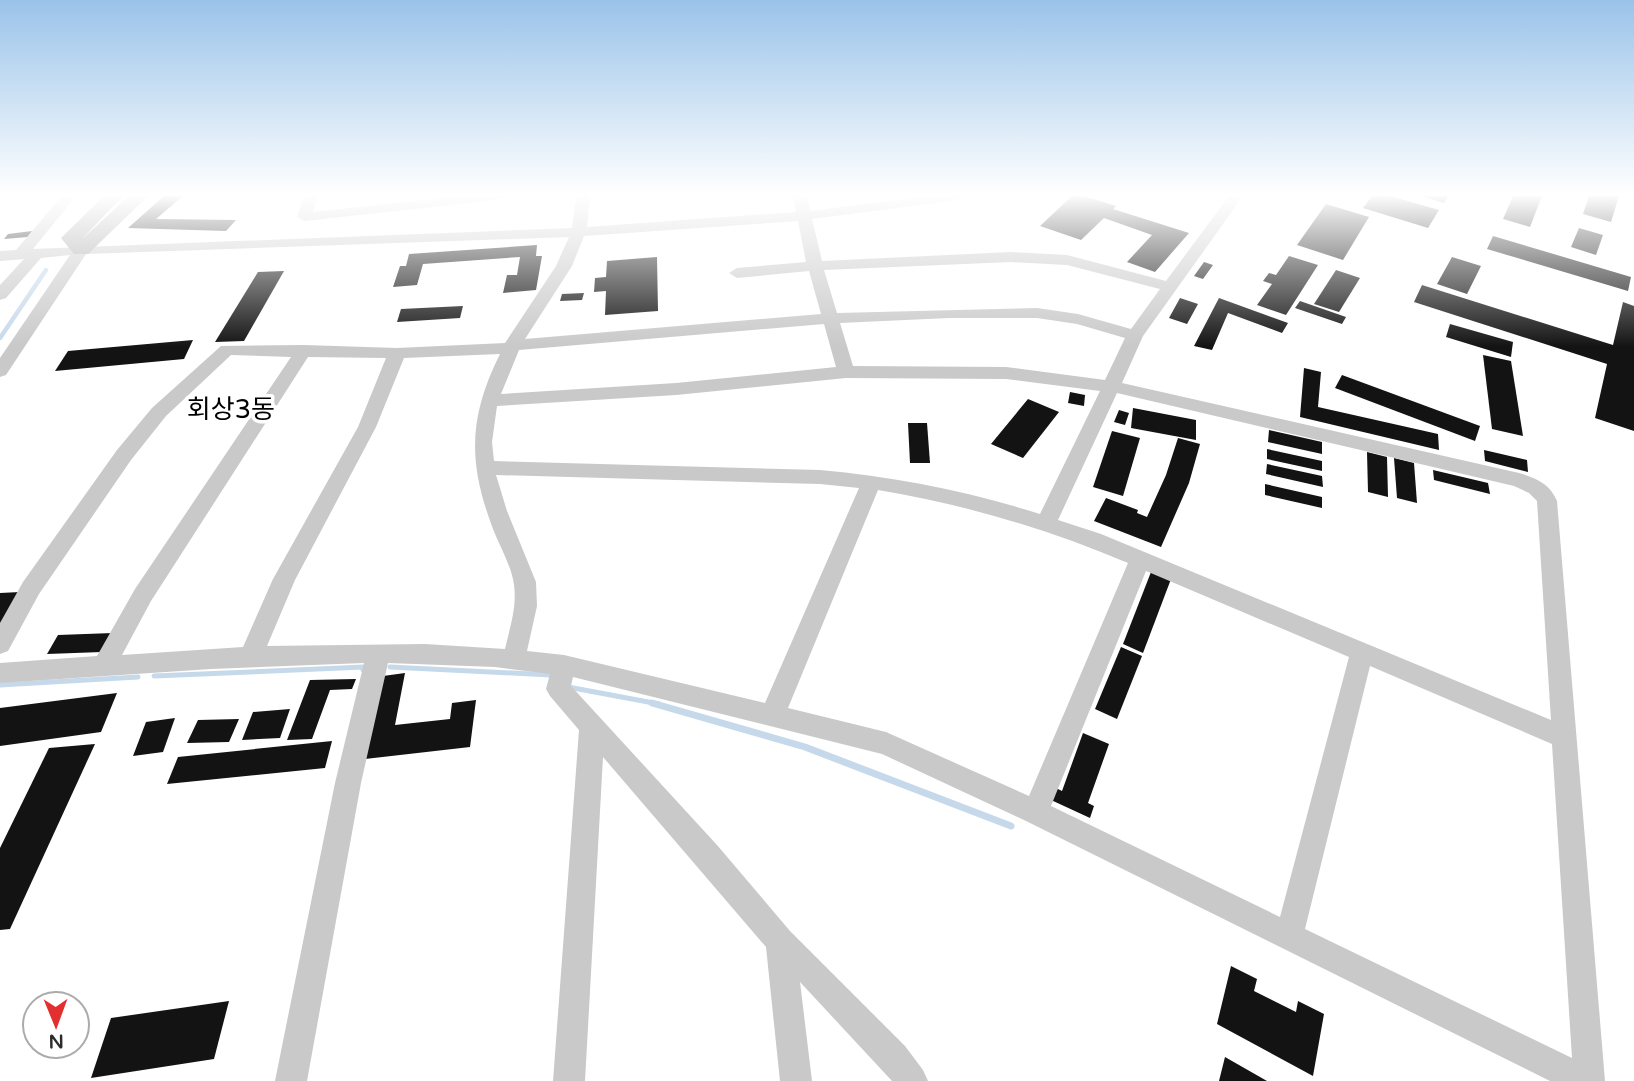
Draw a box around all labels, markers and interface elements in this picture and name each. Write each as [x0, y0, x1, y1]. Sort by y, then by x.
district label: 회상3동 [187, 394, 275, 425]
north arrow [21, 990, 91, 1060]
text: N [48, 1030, 64, 1052]

